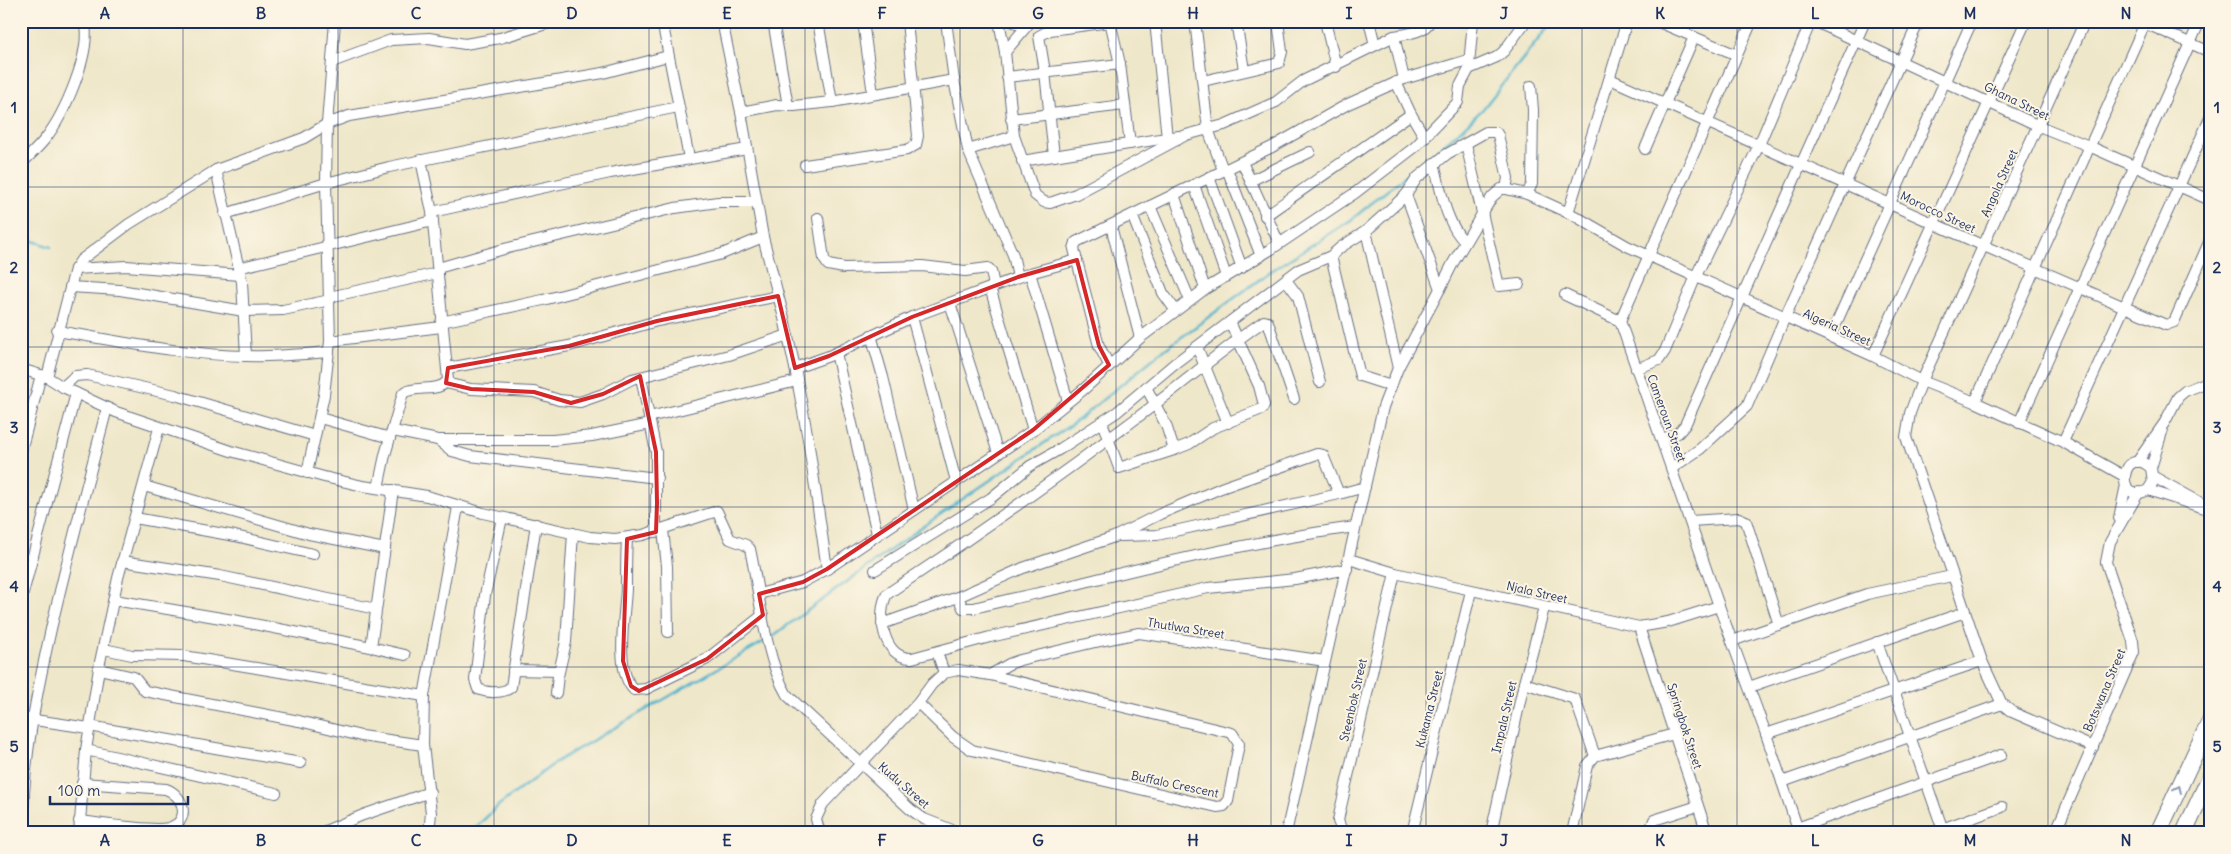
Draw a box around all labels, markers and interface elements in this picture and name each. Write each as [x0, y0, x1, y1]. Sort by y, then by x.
text: A [100, 3, 110, 23]
text: B [256, 3, 267, 23]
text: C [411, 3, 422, 23]
text: D [566, 3, 578, 23]
text: E [722, 3, 732, 23]
text: F [877, 3, 887, 23]
text: G [1032, 3, 1044, 23]
text: H [1187, 3, 1199, 23]
text: I [1346, 3, 1353, 23]
text: J [1500, 3, 1509, 23]
text: K [1655, 3, 1665, 23]
text: L [1811, 3, 1820, 23]
text: M [1964, 3, 1977, 23]
text: N [2120, 3, 2132, 23]
street label: Ghana Street [1982, 79, 2052, 123]
text: 1 [11, 97, 17, 117]
text: 1 [2214, 97, 2220, 117]
street label: Angola Street [1977, 147, 2021, 219]
street label: Morocco Street [1898, 188, 1978, 236]
text: 2 [10, 257, 19, 277]
text: 2 [2213, 257, 2222, 277]
street label: Algeria Street [1801, 305, 1873, 349]
street label: Cameroun Street [1644, 372, 1690, 464]
text: 3 [9, 417, 19, 437]
text: 3 [2212, 417, 2222, 437]
text: 4 [9, 576, 19, 596]
text: 4 [2212, 576, 2222, 596]
street label: Njala Street [1505, 578, 1569, 606]
street label: Thutlwa Street [1146, 614, 1226, 642]
street label: Botswana Street [2080, 646, 2128, 734]
street label: Steenbok Street [1336, 657, 1370, 743]
street label: Kukama Street [1412, 669, 1446, 749]
street label: Impala Street [1488, 679, 1520, 755]
street label: Springbok Street [1664, 681, 1706, 771]
text: 5 [9, 736, 19, 756]
text: 5 [2212, 736, 2222, 756]
street label: Kudu Street [875, 759, 933, 811]
street label: Buffalo Crescent [1130, 767, 1220, 801]
scale bar [50, 774, 188, 806]
text: 100 m [58, 781, 100, 800]
one-way arrow [2172, 785, 2182, 794]
text: A [100, 830, 110, 850]
text: B [256, 830, 267, 850]
text: C [411, 830, 422, 850]
text: D [566, 830, 578, 850]
text: E [722, 830, 732, 850]
text: F [877, 830, 887, 850]
text: G [1032, 830, 1044, 850]
text: H [1187, 830, 1199, 850]
text: I [1346, 830, 1353, 850]
text: J [1500, 830, 1509, 850]
text: K [1655, 830, 1665, 850]
text: L [1811, 830, 1820, 850]
text: M [1964, 830, 1977, 850]
text: N [2120, 830, 2132, 850]

